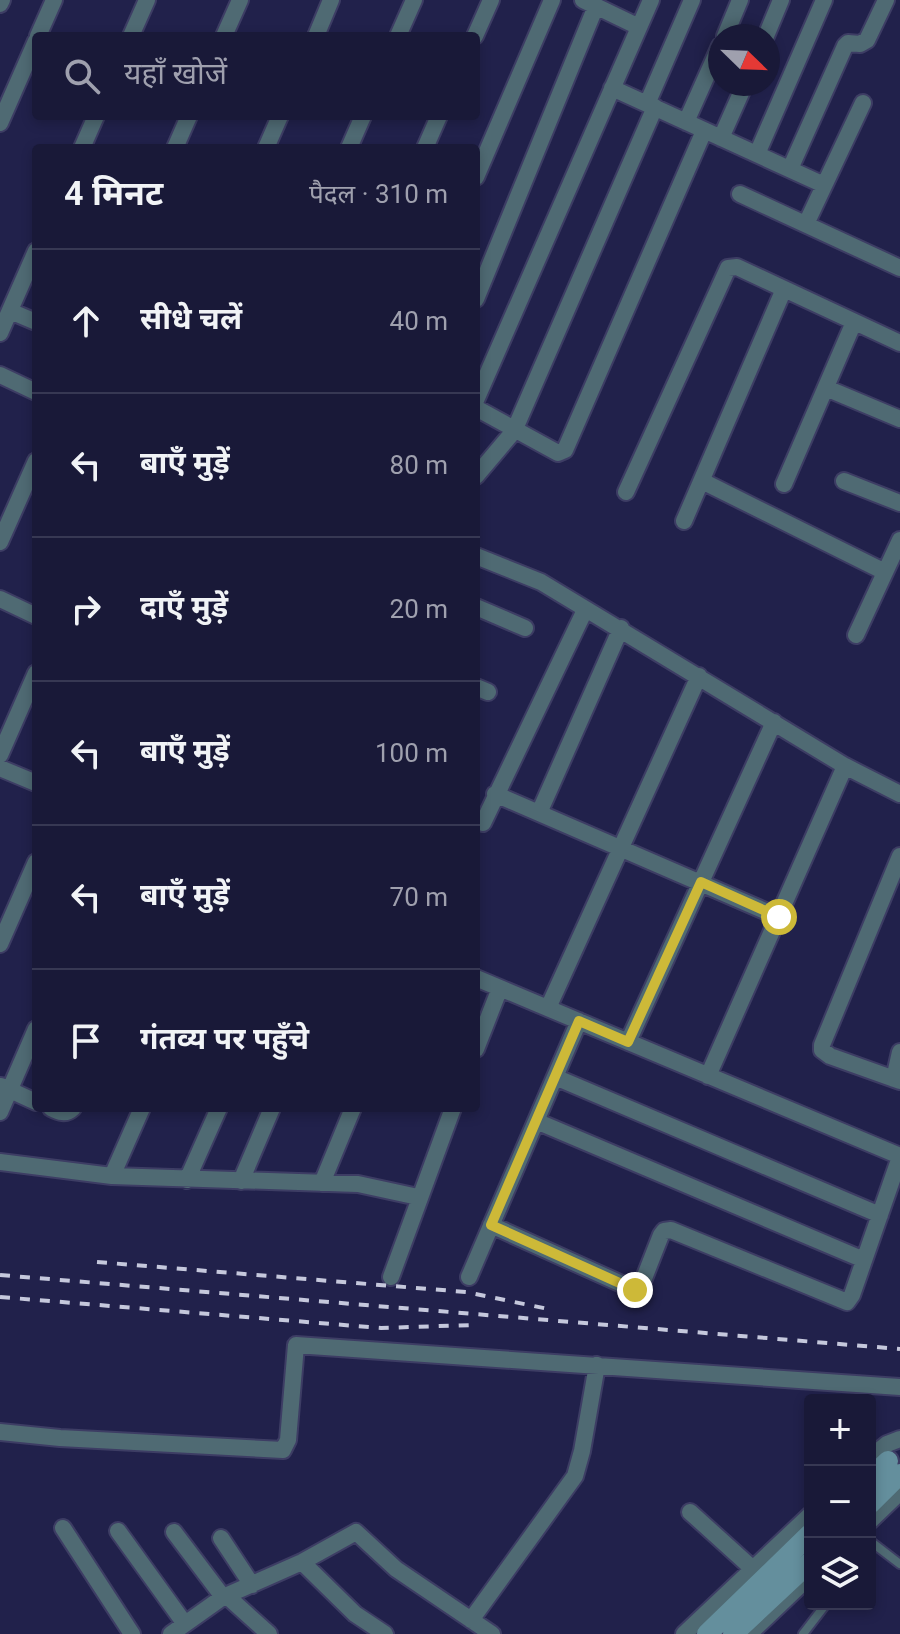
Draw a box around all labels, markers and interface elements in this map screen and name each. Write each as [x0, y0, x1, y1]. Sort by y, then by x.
north arrow [708, 24, 780, 96]
search box [32, 32, 480, 120]
icon: search [60, 54, 104, 98]
text: यहाँ खोजें [124, 56, 227, 91]
text: 4 मिनट [64, 173, 163, 213]
text: पैदल · 310 m [309, 179, 448, 209]
icon: ahead [64, 299, 108, 343]
text: सीधे चलें [140, 301, 242, 336]
text: 40 m [390, 306, 448, 336]
icon: left [64, 443, 108, 487]
text: बाएँ मुड़ें [140, 445, 230, 480]
text: 80 m [390, 450, 448, 480]
icon: right [64, 587, 108, 631]
text: दाएँ मुड़ें [140, 589, 228, 624]
text: 20 m [390, 594, 448, 624]
icon: left [64, 731, 108, 775]
text: बाएँ मुड़ें [140, 733, 230, 768]
text: 100 m [375, 738, 448, 768]
icon: left [64, 875, 108, 919]
text: बाएँ मुड़ें [140, 877, 230, 912]
text: 70 m [390, 882, 448, 912]
route start [761, 899, 797, 935]
icon: arrive [64, 1019, 108, 1063]
text: गंतव्य पर पहुँचे [140, 1021, 309, 1056]
route end [617, 1272, 653, 1308]
map controls [804, 1394, 876, 1610]
button: + [804, 1394, 876, 1466]
button: − [804, 1466, 876, 1538]
button: layers [804, 1538, 876, 1610]

